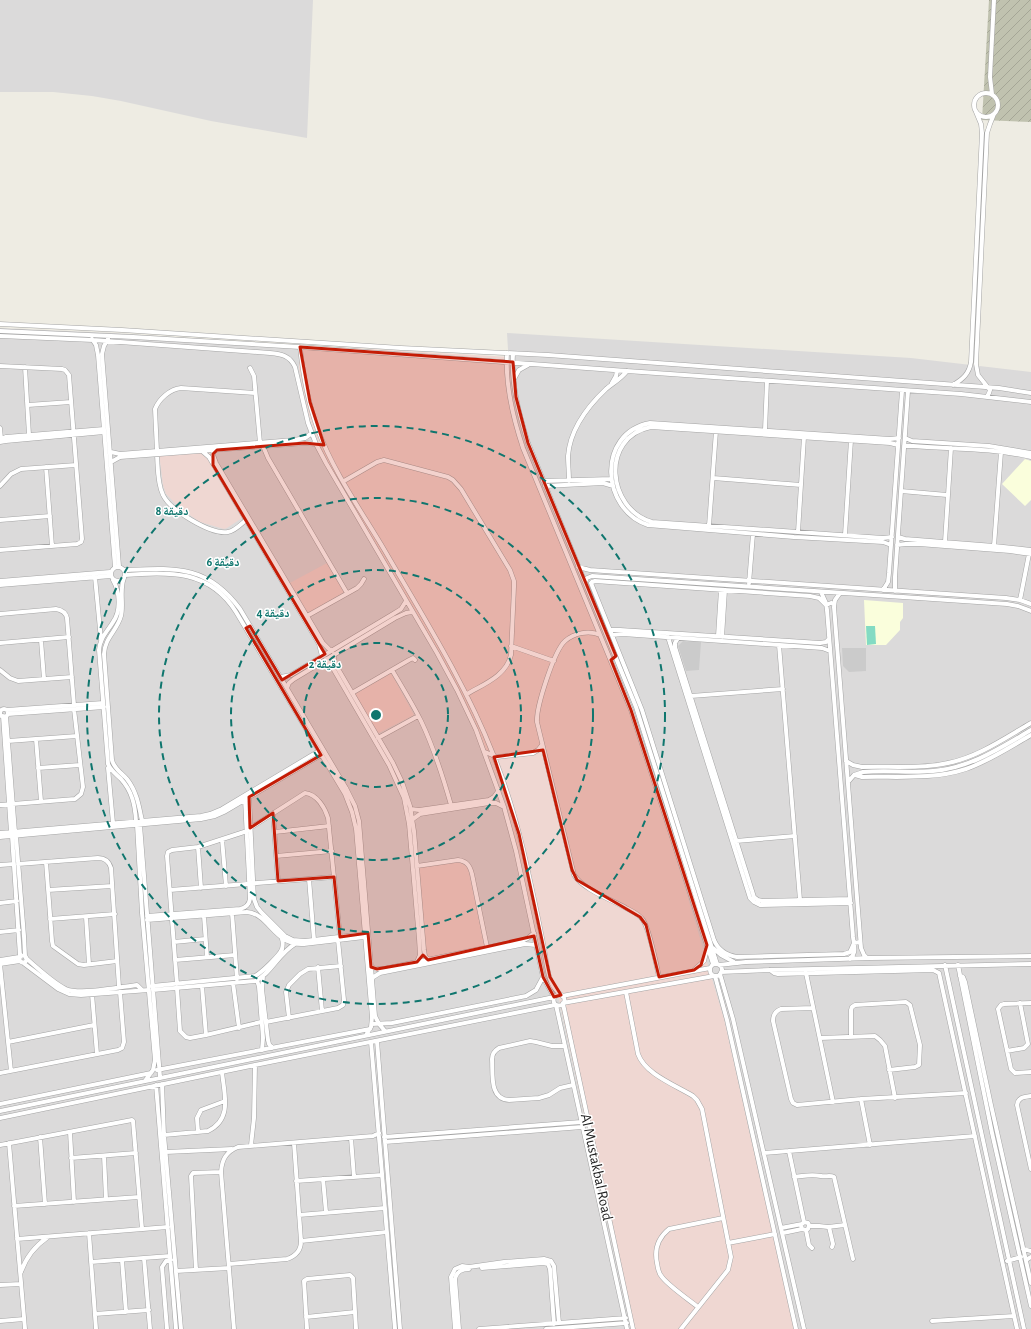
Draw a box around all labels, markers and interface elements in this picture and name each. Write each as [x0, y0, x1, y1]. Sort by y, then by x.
text: 8 دقيقة [156, 505, 188, 518]
text: 6 دقيقة [207, 556, 239, 569]
text: 4 دقيقة [256, 607, 290, 620]
text: 2 دقيقة [309, 658, 341, 671]
centre of rings [369, 708, 383, 722]
street label: Al Mustakbal Road [578, 1112, 615, 1222]

